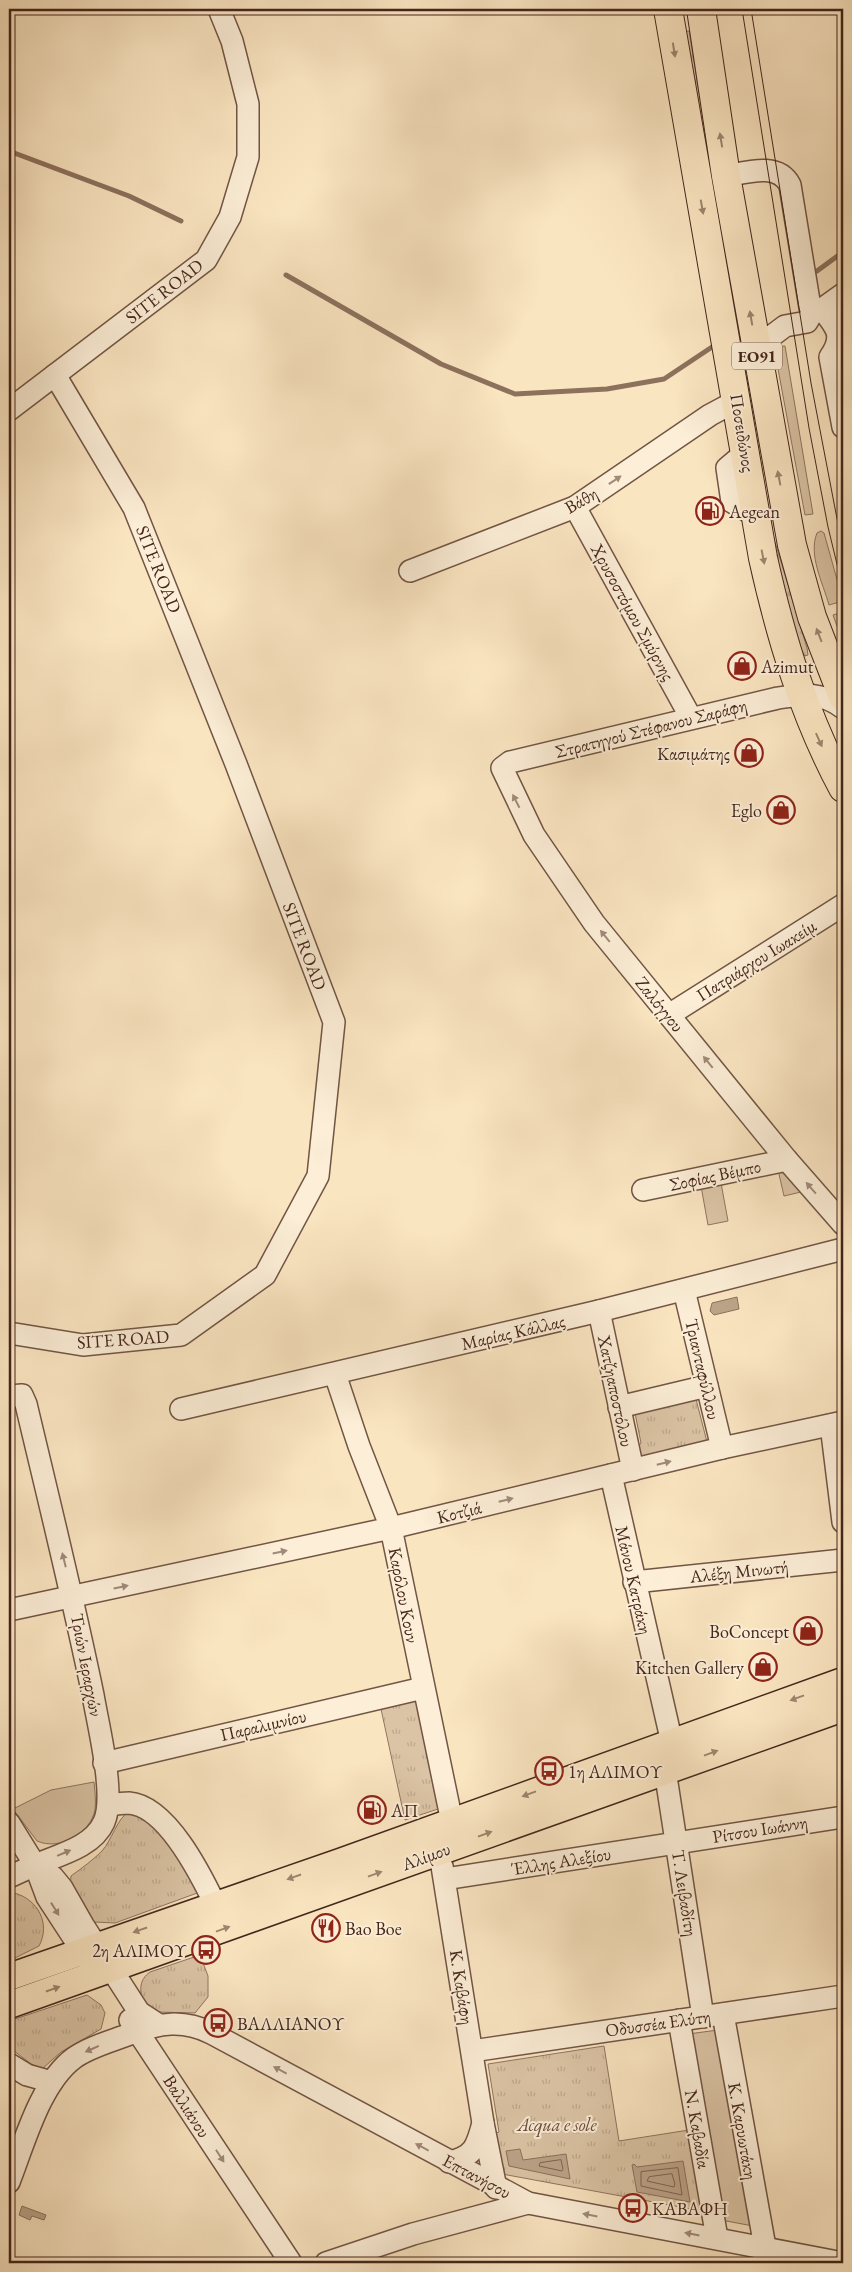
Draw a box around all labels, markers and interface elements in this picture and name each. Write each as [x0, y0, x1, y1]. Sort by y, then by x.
one-way arrow [671, 42, 679, 58]
one-way arrow [717, 132, 725, 148]
one-way arrow [699, 200, 707, 216]
street label: SITE ROAD [121, 254, 207, 328]
one-way arrow [746, 310, 754, 326]
road number: ΕΟ91 [732, 342, 782, 370]
street label: Ποσειδώνος [725, 392, 761, 474]
one-way arrow [774, 470, 782, 486]
one-way arrow [608, 475, 622, 484]
street label: Βάθη [560, 481, 602, 519]
fuel station icon: Aegean [695, 496, 725, 526]
place label: Aegean [728, 500, 781, 523]
street label: SITE ROAD [131, 522, 187, 616]
street label: Χρυσοστόμου Σμύρνης [585, 539, 680, 685]
one-way arrow [760, 550, 768, 566]
one-way arrow [815, 627, 823, 642]
shop icon: Azimut [727, 651, 757, 681]
place label: Azimut [760, 655, 814, 678]
street label: Στρατηγού Στέφανου Σαράφη [553, 693, 749, 763]
one-way arrow [815, 733, 823, 747]
shop icon: Κασιμάτης [734, 738, 764, 768]
place label: Κασιμάτης [657, 742, 730, 765]
one-way arrow [512, 793, 521, 808]
shop icon: Eglo [766, 795, 796, 825]
place label: Eglo [731, 799, 762, 822]
street label: SITE ROAD [278, 899, 332, 993]
street label: Πατριάρχου Ιωακείμ [692, 914, 821, 1006]
one-way arrow [599, 930, 610, 943]
street label: Ζαλόγγου [631, 971, 689, 1037]
one-way arrow [702, 1056, 713, 1069]
street label: Σοφίας Βέμπο [667, 1154, 763, 1196]
one-way arrow [805, 1182, 817, 1194]
street label: Μαρίας Κάλλας [459, 1309, 567, 1355]
street label: Τριανταφύλλου [680, 1316, 726, 1422]
street label: SITE ROAD [76, 1324, 170, 1354]
street label: Χατζηαποστόλου [593, 1332, 639, 1449]
one-way arrow [657, 1458, 672, 1466]
street label: Κοτζιά [434, 1495, 485, 1529]
one-way arrow [499, 1496, 514, 1504]
street label: Μάνου Κατράκη [610, 1524, 658, 1636]
street label: Καρόλου Κουν [383, 1545, 425, 1645]
one-way arrow [272, 1548, 287, 1556]
one-way arrow [60, 1552, 68, 1567]
street label: Αλέξη Μινωτή [688, 1554, 789, 1588]
one-way arrow [113, 1582, 129, 1590]
street label: Τριών Ιεραρχών [66, 1612, 108, 1718]
shop icon: BoConcept [793, 1616, 823, 1646]
place label: BoConcept [709, 1620, 789, 1643]
shop icon: Kitchen Gallery [748, 1652, 778, 1682]
place label: Kitchen Gallery [635, 1656, 744, 1679]
one-way arrow [790, 1695, 805, 1702]
street label: Παραλιμνίου [218, 1704, 308, 1746]
one-way arrow [704, 1749, 719, 1756]
bus stop icon: 1η ΑΛΙΜΟΥ [534, 1756, 564, 1786]
place label: 1η ΑΛΙΜΟΥ [568, 1760, 664, 1783]
one-way arrow [521, 1790, 536, 1798]
fuel station icon: ΑΠ [357, 1795, 387, 1825]
place label: ΑΠ [390, 1799, 418, 1822]
street label: Ρίτσου Ιωάννη [711, 1810, 809, 1848]
one-way arrow [478, 1830, 493, 1837]
street label: Αλίμου [398, 1837, 453, 1876]
street label: Έλλης Αλεξίου [510, 1842, 612, 1880]
street label: Τ. Λειβαδίτη [667, 1848, 703, 1938]
one-way arrow [56, 1849, 71, 1856]
one-way arrow [368, 1870, 383, 1878]
one-way arrow [286, 1874, 301, 1882]
one-way arrow [50, 1903, 59, 1916]
restaurant icon: Bao Boe [311, 1913, 341, 1943]
place label: Bao Boe [345, 1917, 402, 1940]
one-way arrow [216, 1924, 231, 1932]
one-way arrow [132, 1926, 147, 1934]
bus stop icon: 2η ΑΛΙΜΟΥ [191, 1935, 221, 1965]
place label: 2η ΑΛΙΜΟΥ [92, 1939, 188, 1962]
street label: Κ. Καβάφη [445, 1948, 479, 2026]
one-way arrow [46, 1985, 61, 1993]
street label: Οδυσσέα Ελύτη [604, 2004, 712, 2042]
bus stop icon: ΒΑΛΛΙΑΝΟΥ [203, 2008, 233, 2038]
place label: ΒΑΛΛΙΑΝΟΥ [237, 2012, 345, 2035]
one-way arrow [85, 2046, 99, 2054]
one-way arrow [272, 2066, 287, 2074]
street label: Βαλλιάνου [158, 2070, 216, 2142]
street label: Κ. Καρυωτάκη [723, 2081, 763, 2181]
street label: Ν. Καβαδία [680, 2088, 716, 2171]
park label: Acqua e sole [515, 2113, 597, 2138]
one-way arrow [415, 2143, 430, 2151]
street label: Επτανήσου [439, 2148, 515, 2204]
one-way arrow [215, 2149, 225, 2163]
bus stop icon: ΚΑΒΑΦΗ [618, 2193, 648, 2223]
place label: ΚΑΒΑΦΗ [652, 2197, 728, 2220]
one-way arrow [582, 2210, 598, 2218]
one-way arrow [684, 2229, 700, 2237]

